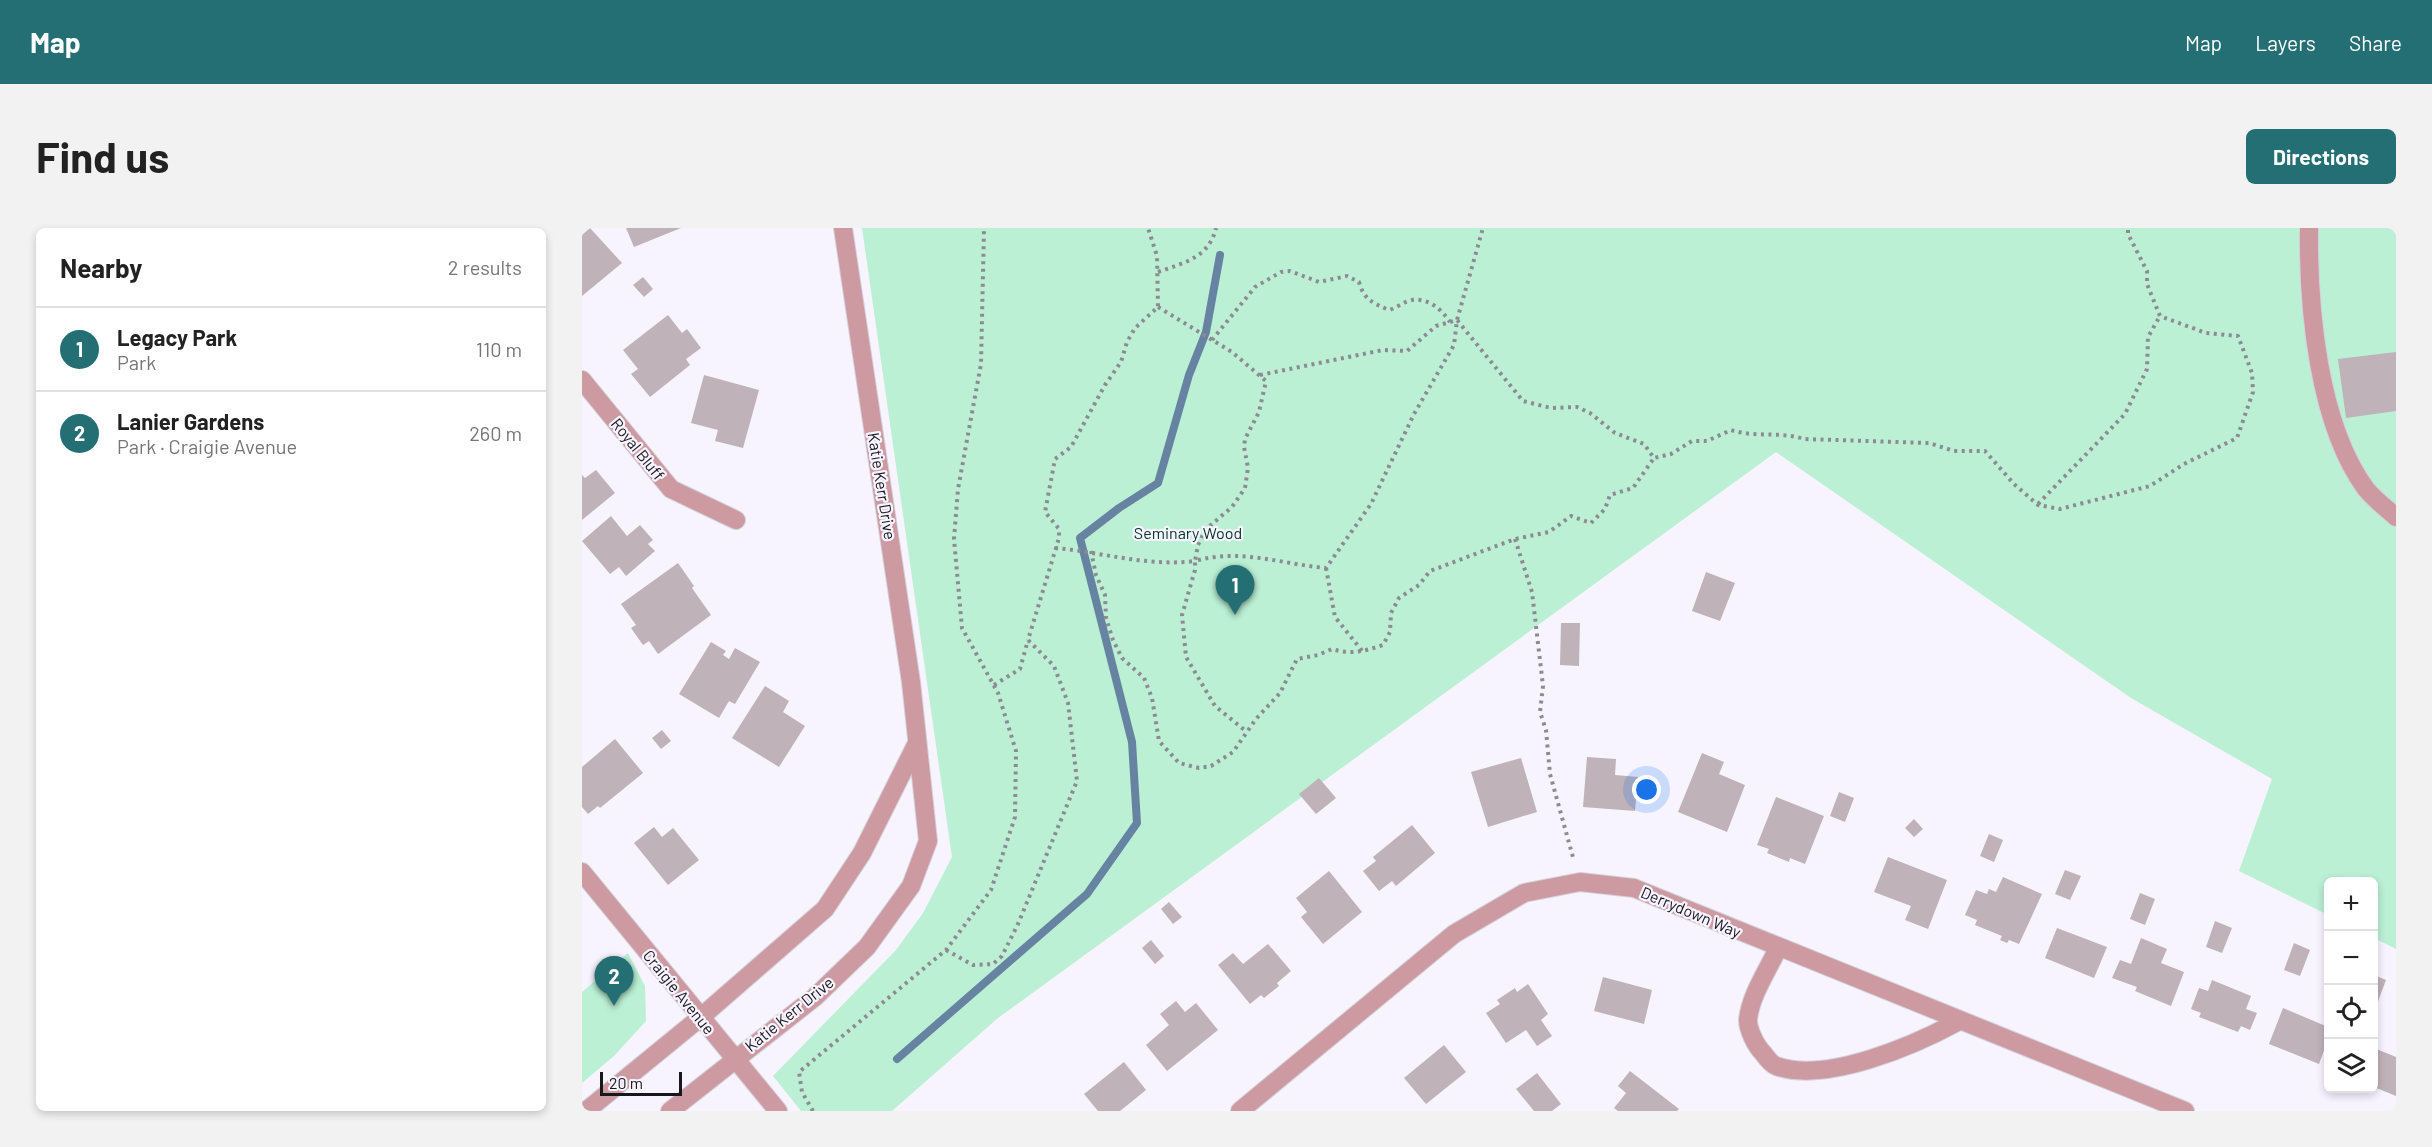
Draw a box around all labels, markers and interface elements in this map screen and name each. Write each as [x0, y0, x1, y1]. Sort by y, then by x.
text: Map [30, 25, 81, 59]
text: Map [2185, 30, 2222, 55]
text: Layers [2255, 30, 2316, 55]
text: Share [2349, 30, 2402, 55]
button: Directions [2246, 129, 2396, 184]
text: Find us [36, 131, 169, 181]
text: Nearby [60, 252, 142, 283]
text: 2 results [448, 255, 522, 279]
text: Legacy Park [117, 324, 237, 350]
text: 1 [76, 337, 83, 361]
text: 110 m [476, 337, 522, 361]
text: Park [117, 350, 156, 374]
text: Lanier Gardens [117, 408, 264, 434]
street label: Royal Bluff [608, 414, 669, 484]
text: 2 [74, 421, 85, 445]
text: 260 m [469, 421, 522, 445]
street label: Katie Kerr Drive [865, 431, 900, 541]
text: Park · Craigie Avenue [117, 434, 297, 458]
park label: Seminary Wood [1134, 523, 1242, 542]
pin: 1 [1216, 566, 1254, 615]
your location [1632, 775, 1661, 804]
map controls [2324, 877, 2378, 1093]
button: + [2324, 877, 2378, 931]
street label: Derrydown Way [1638, 882, 1745, 941]
button: − [2324, 931, 2378, 985]
street label: Craigie Avenue [640, 946, 719, 1038]
pin: 2 [594, 956, 633, 1006]
street label: Katie Kerr Drive [741, 972, 837, 1055]
button: locate [2324, 985, 2378, 1039]
button: layers [2324, 1039, 2378, 1093]
scale bar [600, 1069, 682, 1096]
text: 20 m [609, 1073, 643, 1092]

